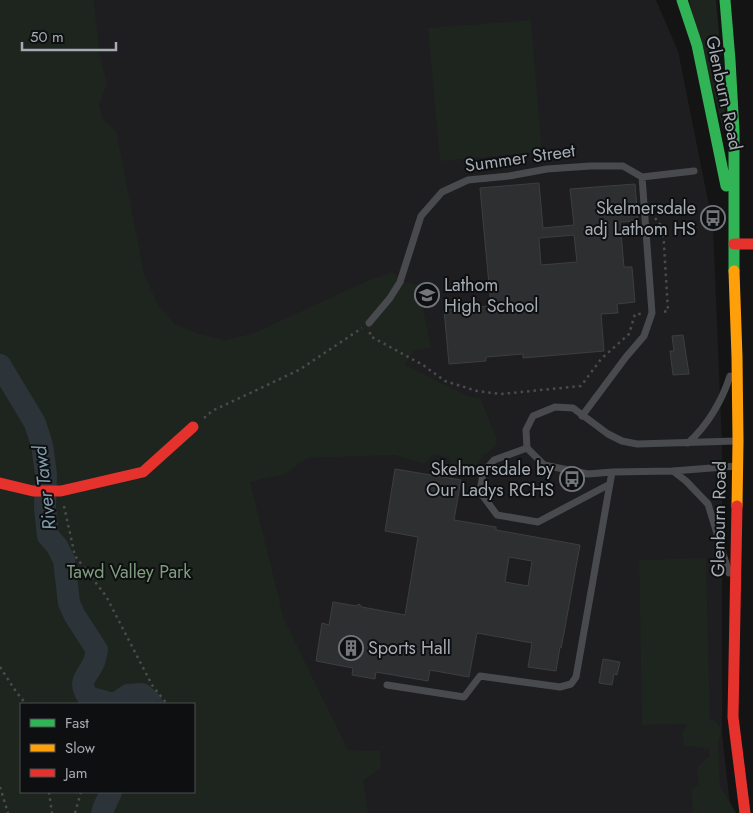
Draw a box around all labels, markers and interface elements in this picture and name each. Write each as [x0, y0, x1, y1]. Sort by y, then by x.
scale bar [22, 20, 116, 52]
text: 50 m [30, 26, 64, 48]
street label: Glenburn Road [699, 33, 749, 153]
street label: Summer Street [463, 137, 578, 179]
place label: Skelmersdale adj Lathom HS [585, 195, 696, 242]
bus stop icon: Skelmersdale adj Lathom HS [700, 205, 726, 231]
place label: Lathom High School [444, 272, 538, 319]
school or university icon: Lathom High School [414, 282, 440, 308]
water label: River Tawd [26, 443, 63, 532]
place label: Skelmersdale by Our Ladys RCHS [426, 456, 554, 503]
street label: Glenburn Road [705, 461, 733, 577]
bus stop icon: Skelmersdale by Our Ladys RCHS [559, 466, 585, 492]
park label: Tawd Valley Park [67, 559, 191, 585]
building icon: Sports Hall [338, 635, 364, 661]
place label: Sports Hall [368, 635, 451, 661]
legend [20, 703, 195, 793]
text: Fast [65, 712, 89, 734]
text: Slow [65, 737, 96, 759]
text: Jam [63, 762, 88, 784]

